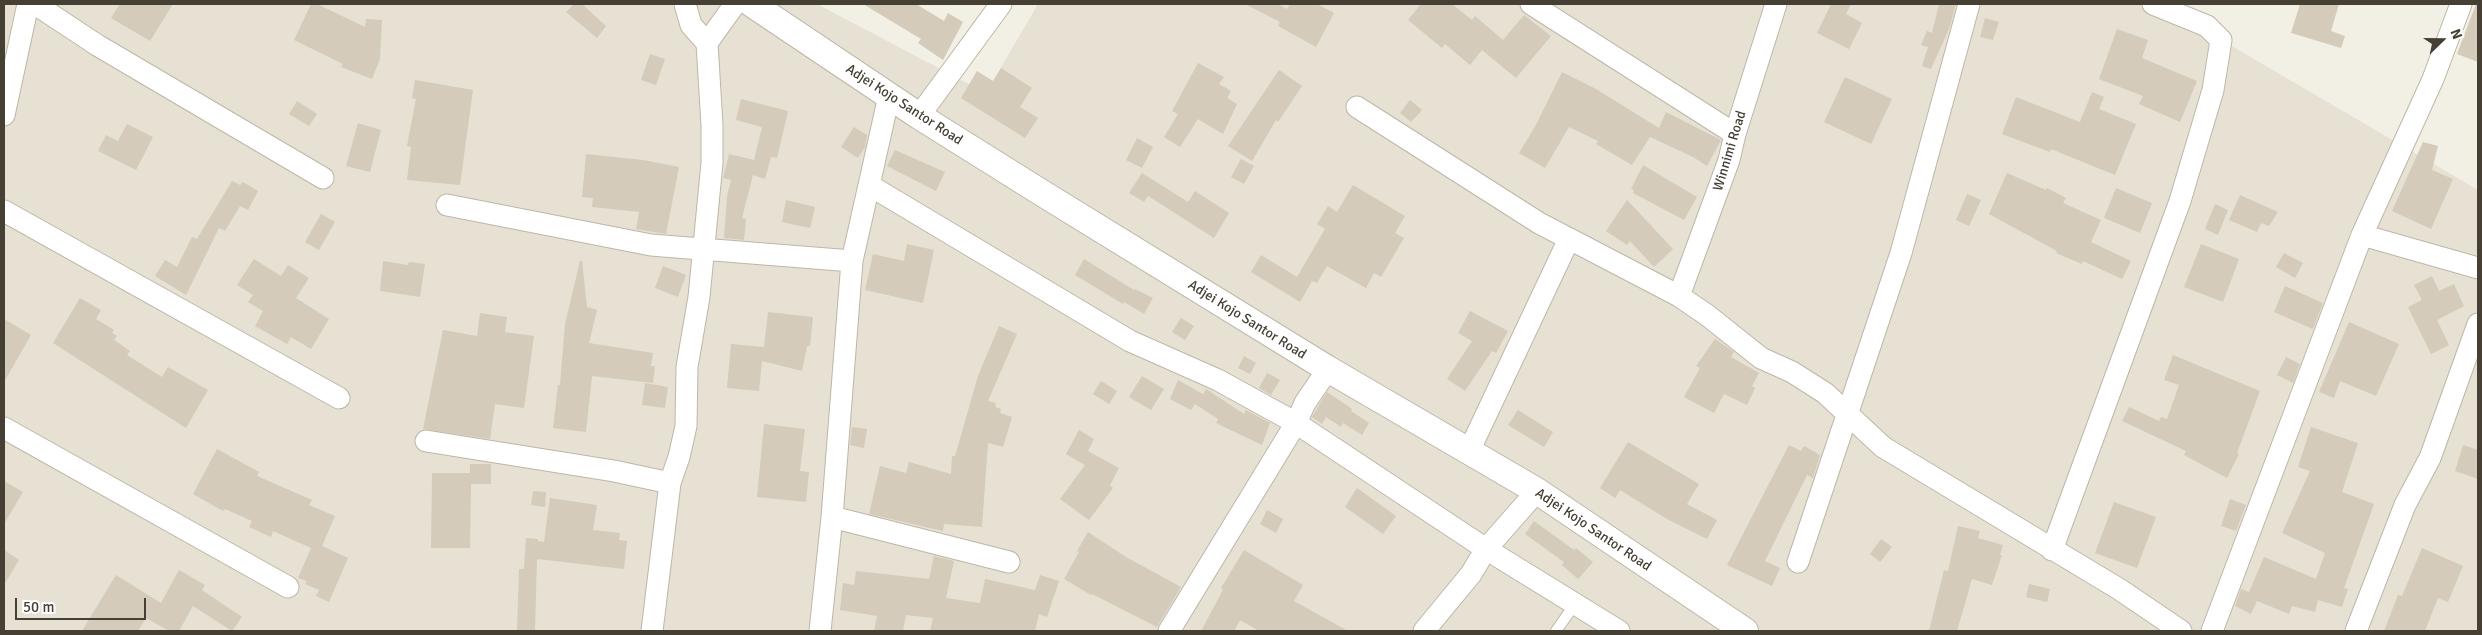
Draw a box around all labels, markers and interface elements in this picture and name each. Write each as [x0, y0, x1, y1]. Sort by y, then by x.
north arrow [2417, 15, 2467, 65]
text: N [2447, 26, 2466, 42]
street label: Adjei Kojo Santor Road [842, 61, 966, 149]
street label: Winnimi Road [1710, 109, 1750, 193]
street label: Adjei Kojo Santor Road [1185, 277, 1309, 363]
street label: Adjei Kojo Santor Road [1532, 485, 1654, 575]
scale bar [18, 588, 149, 620]
text: 50 m [23, 598, 54, 616]

